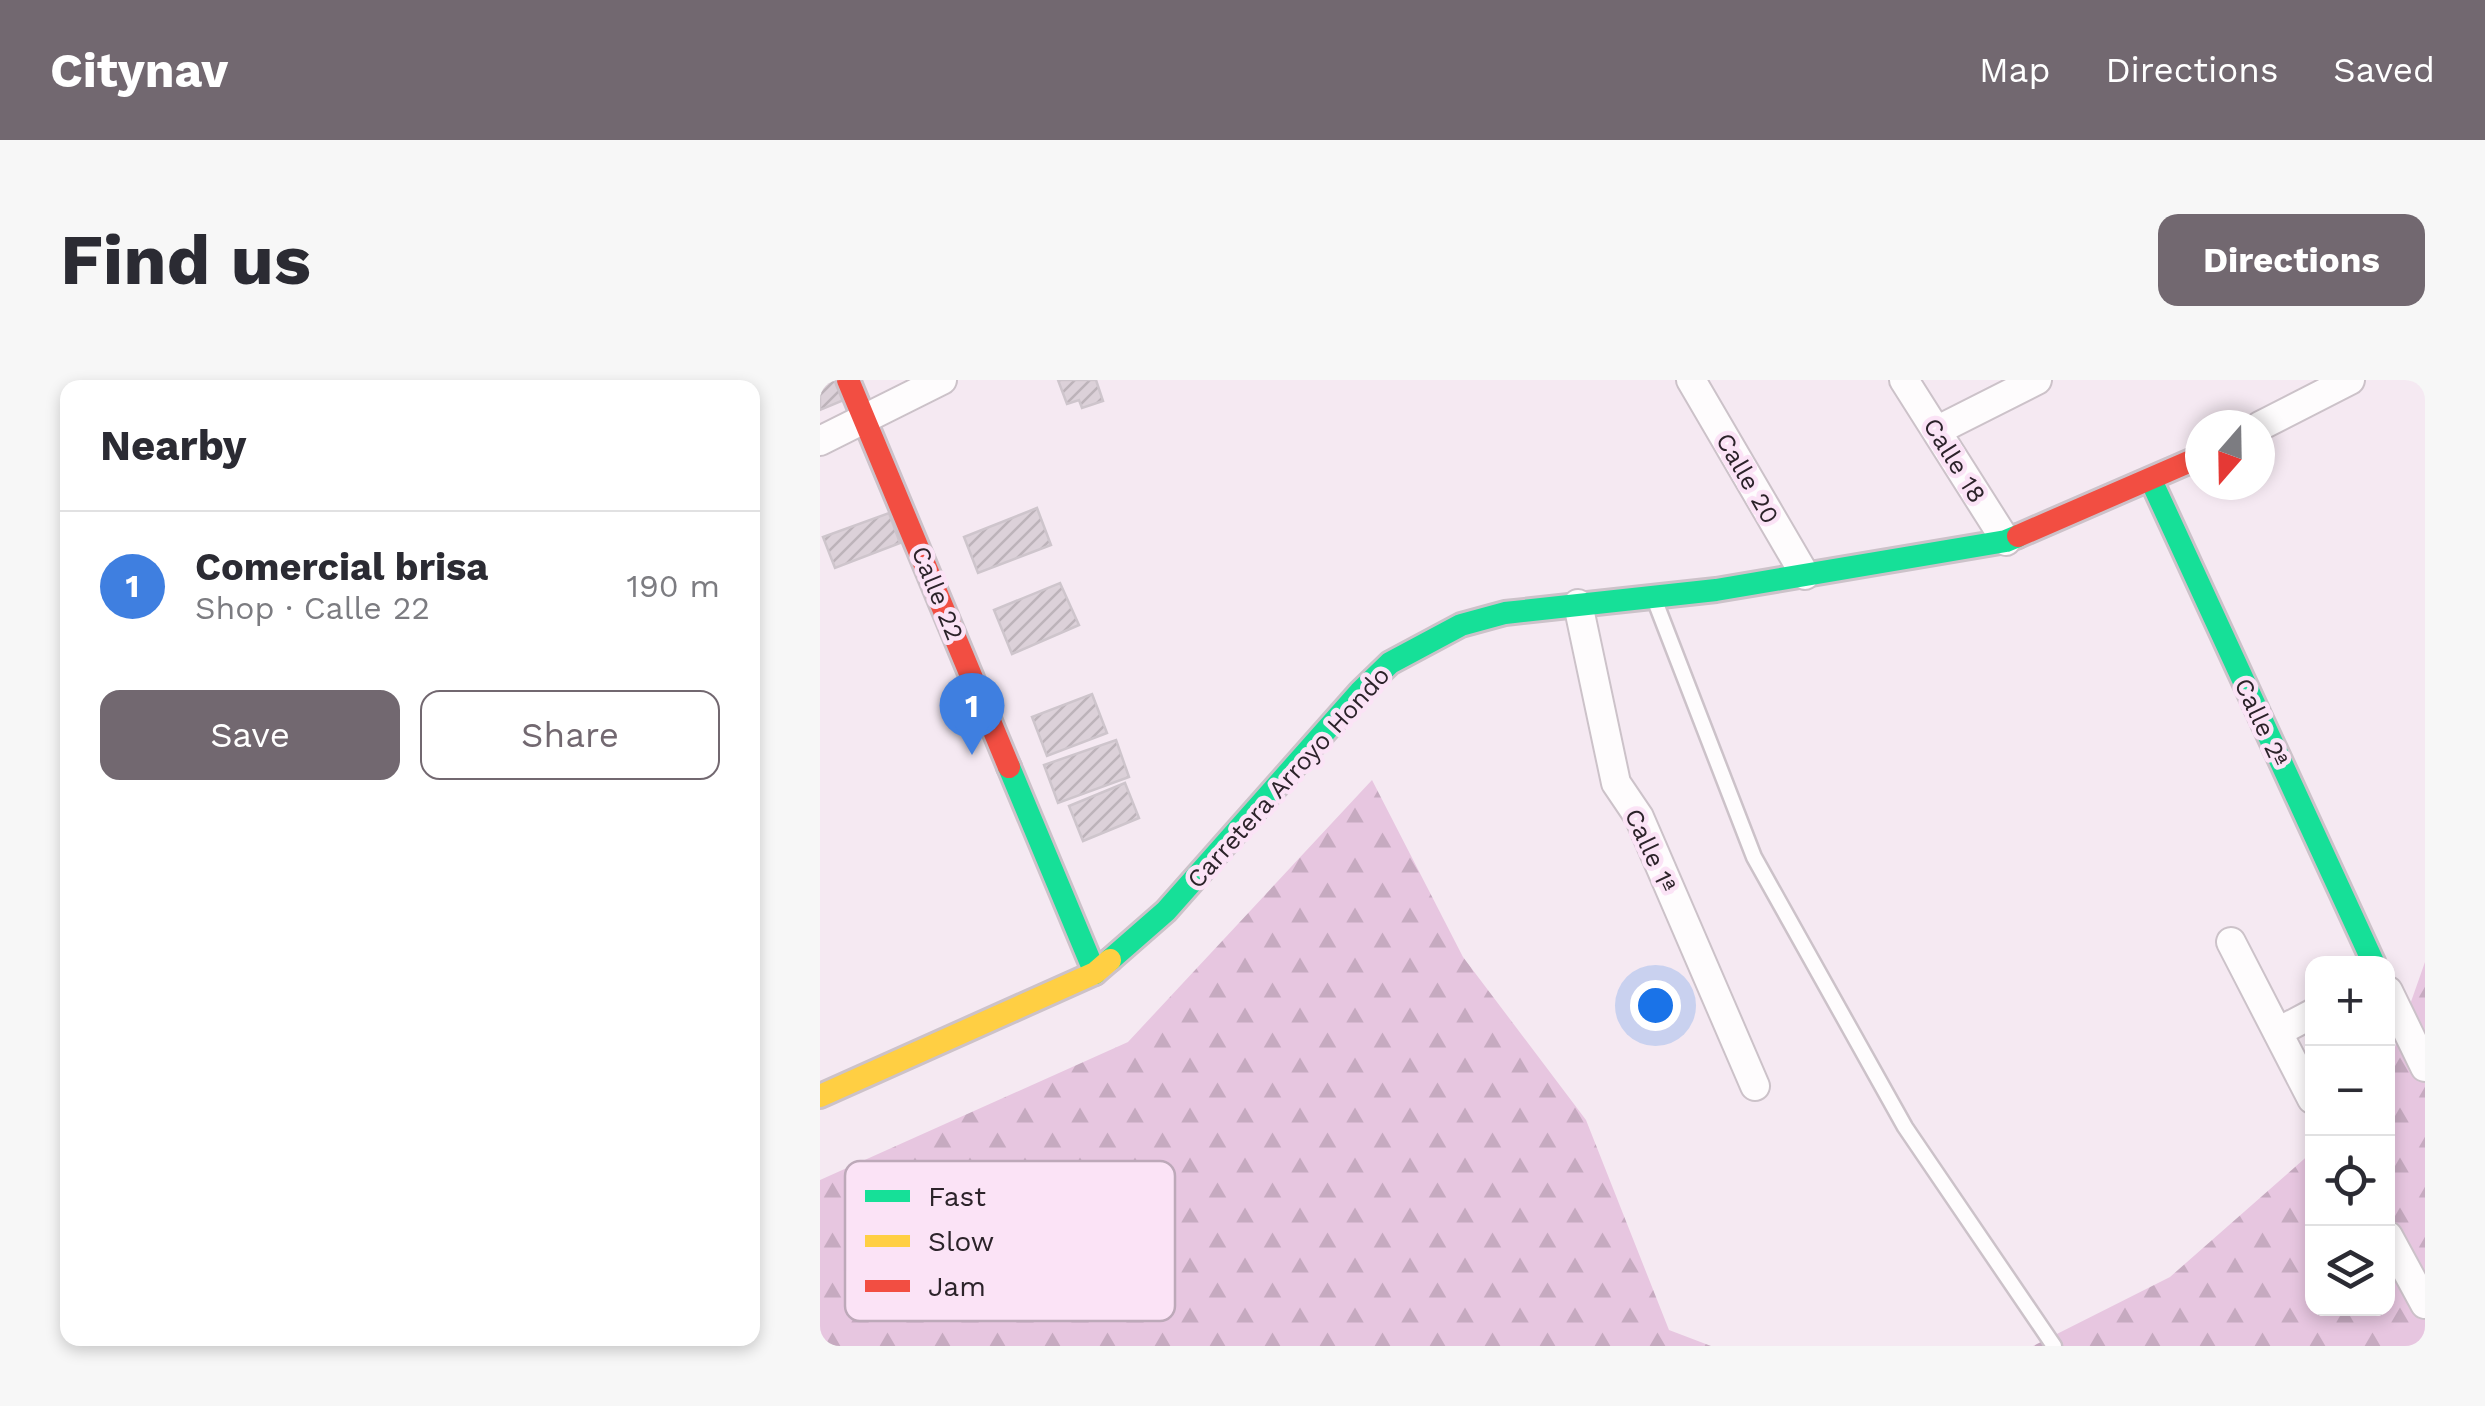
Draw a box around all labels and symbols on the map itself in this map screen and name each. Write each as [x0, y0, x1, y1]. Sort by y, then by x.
north arrow [2185, 410, 2275, 500]
street label: Calle 18 [1917, 413, 1992, 508]
street label: Calle 20 [1710, 428, 1785, 529]
street label: Calle 22 [906, 542, 969, 644]
street label: Carretera Arroyo Hondo [1181, 661, 1396, 894]
pin: 1 [940, 672, 1004, 755]
street label: Calle 2ª [2229, 674, 2295, 771]
street label: Calle 1ª [1619, 804, 1683, 897]
your location [1630, 980, 1681, 1031]
legend [845, 1161, 1175, 1321]
text: Fast [928, 1180, 986, 1213]
text: Slow [928, 1225, 994, 1258]
text: Jam [928, 1270, 986, 1303]

